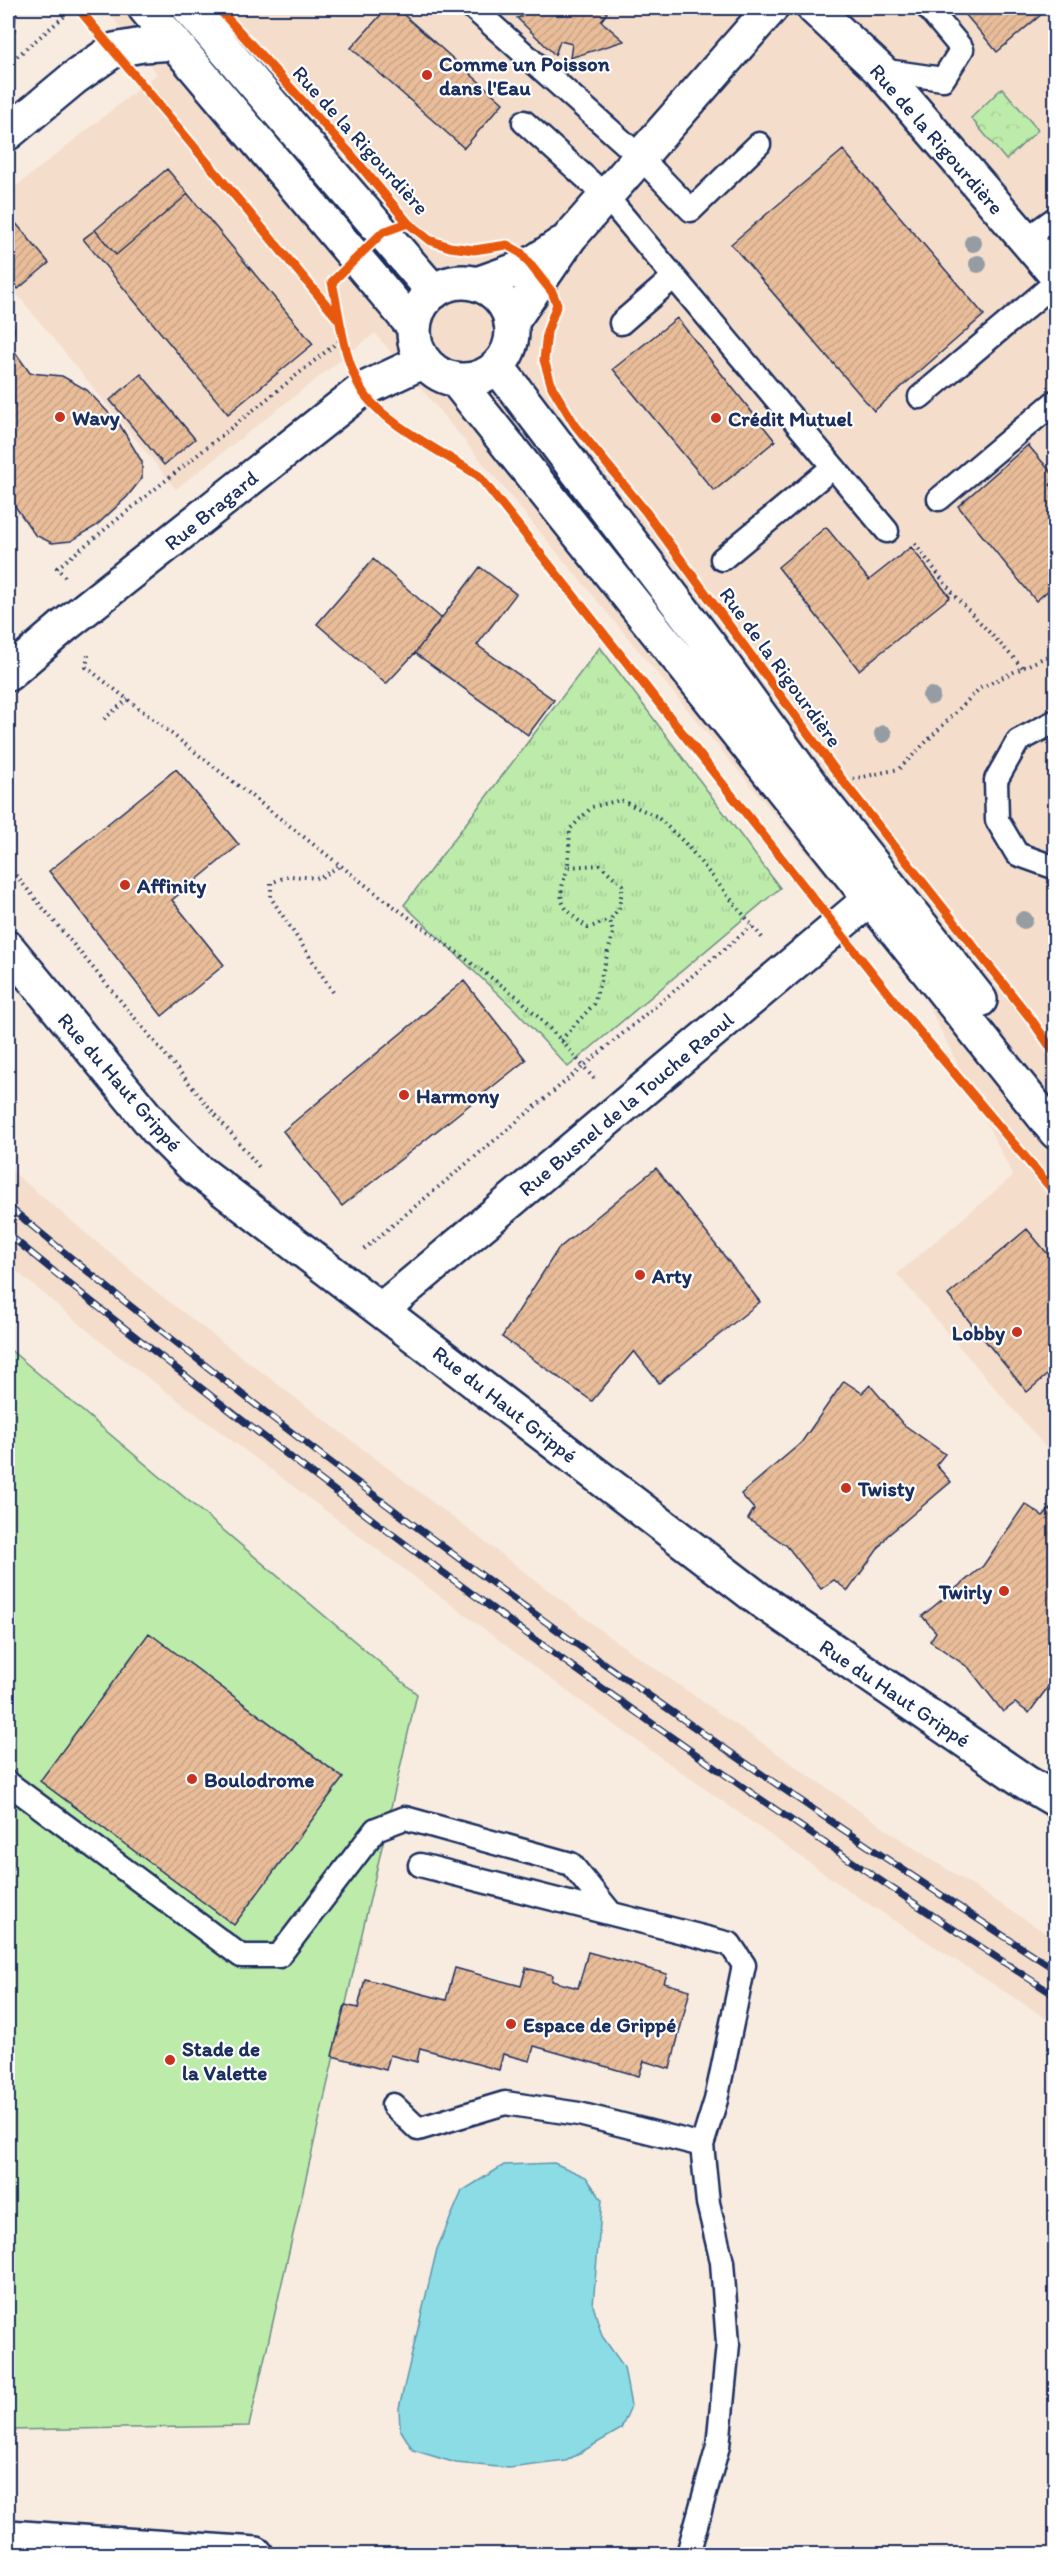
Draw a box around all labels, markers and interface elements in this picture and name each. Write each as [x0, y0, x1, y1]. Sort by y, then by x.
place label: Comme un Poisson dans l'Eau [439, 51, 610, 100]
street label: Rue de la Rigourdière [865, 59, 1009, 219]
street label: Rue de la Rigourdière [288, 60, 434, 220]
marker: Comme un Poisson dans l'Eau [420, 68, 434, 82]
place label: Wavy [72, 405, 120, 431]
place label: Crédit Mutuel [728, 406, 853, 431]
marker: Wavy [53, 410, 67, 424]
marker: Crédit Mutuel [709, 411, 723, 425]
street label: Rue Bragard [159, 464, 263, 555]
street label: Rue de la Rigourdière [715, 582, 847, 752]
place label: Affinity [136, 873, 207, 899]
marker: Affinity [118, 878, 132, 892]
street label: Rue du Haut Grippé [53, 1007, 187, 1157]
street label: Rue Busnel de la Touche Raoul [513, 1007, 739, 1201]
place label: Harmony [416, 1083, 499, 1109]
marker: Harmony [397, 1088, 411, 1102]
place label: Arty [651, 1263, 693, 1289]
marker: Arty [633, 1268, 647, 1282]
place label: Lobby [952, 1320, 1006, 1346]
marker: Lobby [1010, 1325, 1024, 1339]
street label: Rue du Haut Grippé [428, 1340, 582, 1468]
place label: Twisty [857, 1476, 915, 1502]
marker: Twisty [839, 1481, 853, 1495]
place label: Twirly [938, 1579, 992, 1605]
marker: Twirly [997, 1584, 1011, 1598]
street label: Rue du Haut Grippé [815, 1633, 975, 1753]
place label: Boulodrome [204, 1767, 314, 1792]
marker: Boulodrome [185, 1772, 199, 1786]
place label: Espace de Grippé [523, 2012, 676, 2038]
marker: Espace de Grippé [504, 2017, 518, 2031]
place label: Stade de la Valette [182, 2036, 267, 2085]
marker: Stade de la Valette [163, 2053, 177, 2067]

